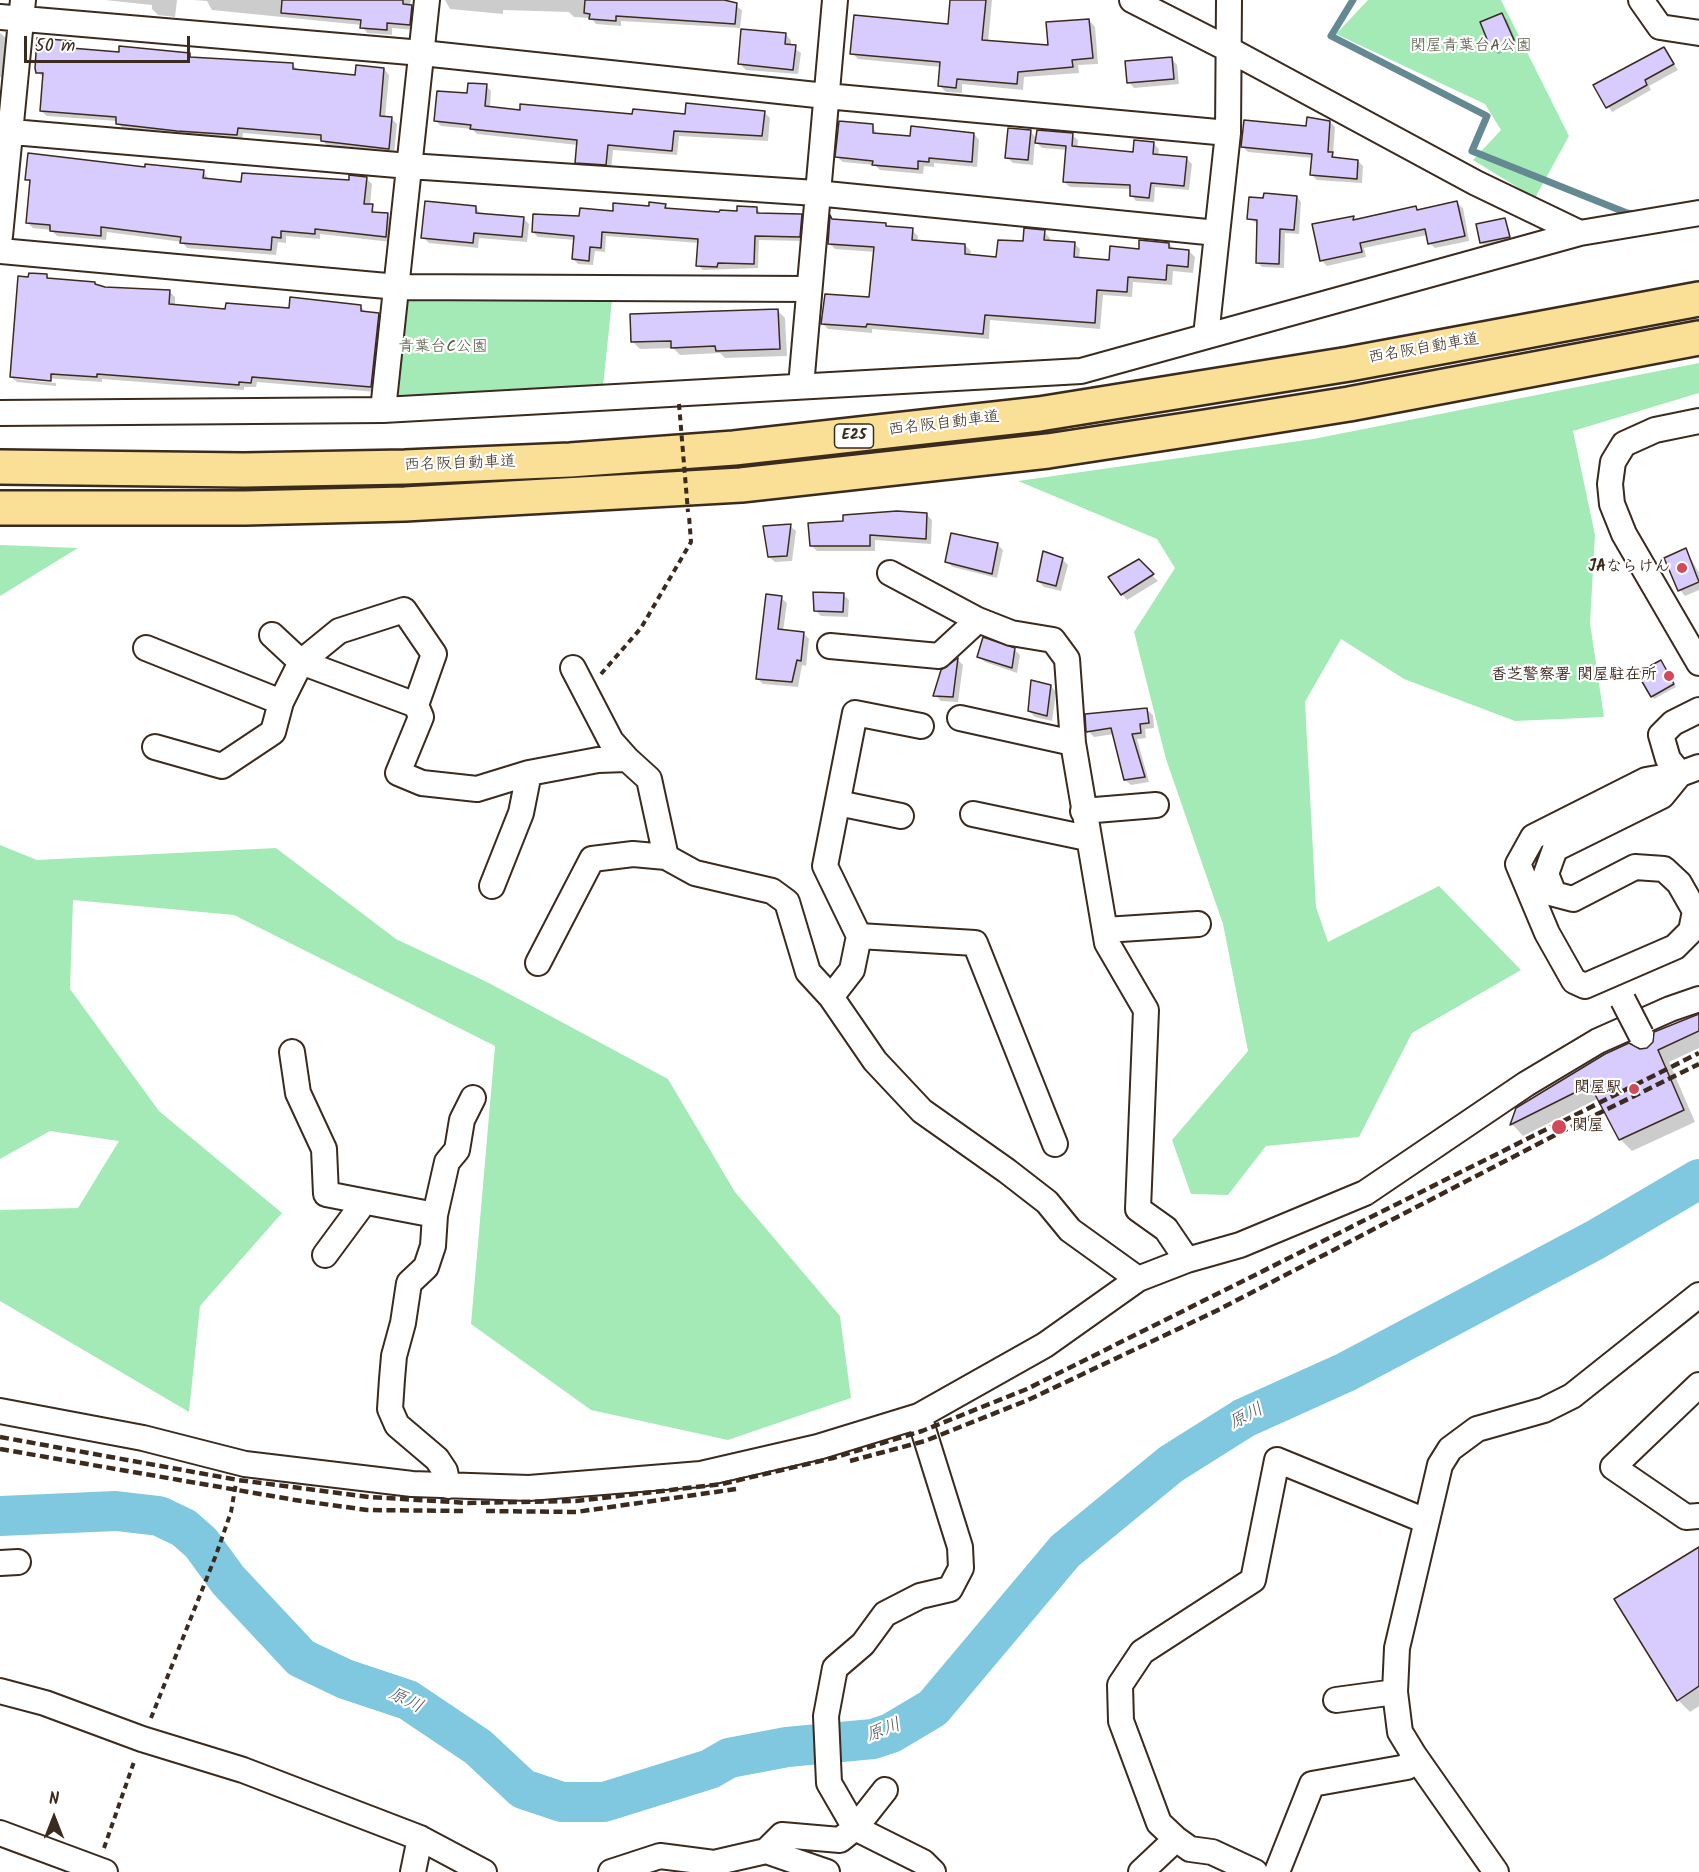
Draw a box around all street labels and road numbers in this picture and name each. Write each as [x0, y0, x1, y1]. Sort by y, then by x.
street label: 西名阪自動車道 [1367, 331, 1481, 369]
street label: 西名阪自動車道 [887, 409, 1001, 441]
road number: E25 [834, 424, 874, 448]
street label: 西名阪自動車道 [404, 453, 516, 477]

